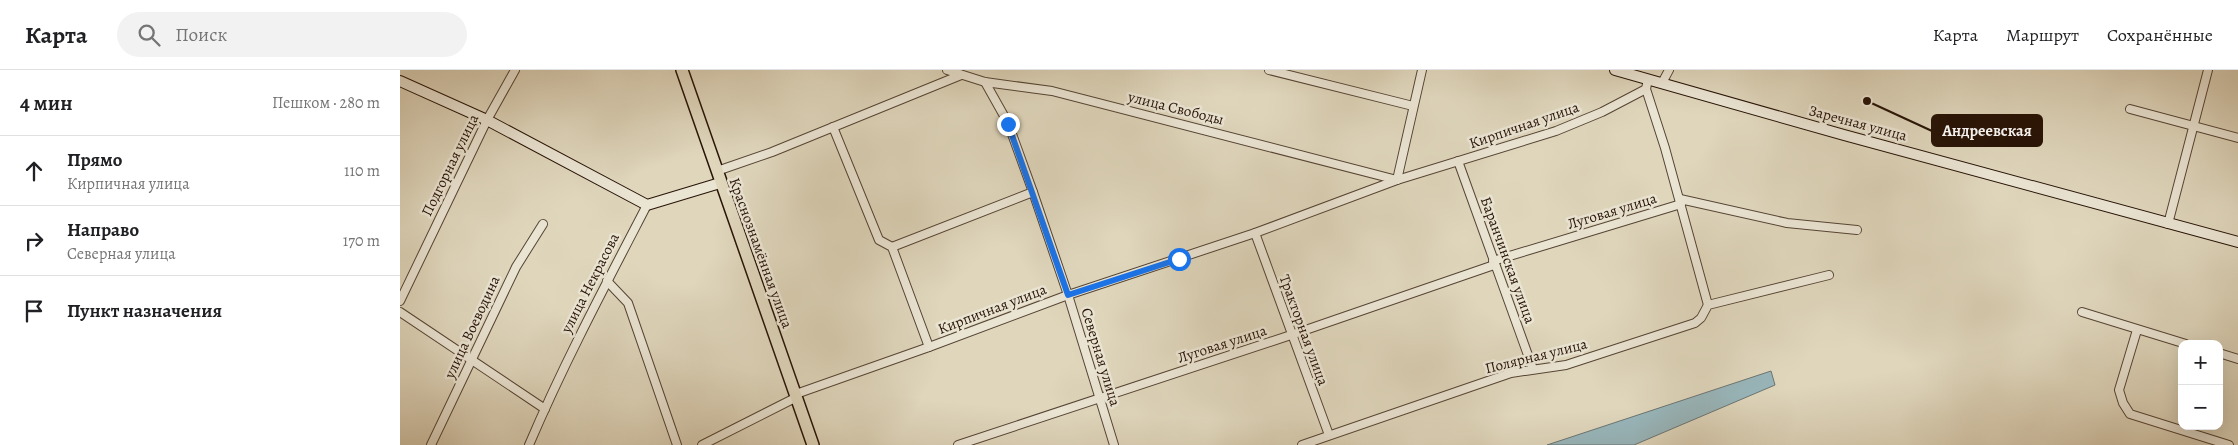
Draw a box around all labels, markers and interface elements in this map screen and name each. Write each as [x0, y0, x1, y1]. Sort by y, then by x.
search box [117, 12, 467, 57]
text: Карта [25, 19, 87, 51]
icon: search [135, 21, 163, 49]
text: Поиск [175, 22, 227, 48]
text: Карта [1933, 23, 1978, 47]
text: Маршрут [2006, 23, 2079, 47]
text: Сохранённые [2107, 23, 2213, 47]
street label: улица Свободы [1125, 86, 1226, 130]
text: 4 мин [20, 89, 73, 117]
text: Пешком · 280 m [272, 92, 380, 114]
street label: Кирпичная улица [1466, 97, 1582, 153]
street label: Заречная улица [1807, 100, 1909, 146]
street label: Подгорная улица [417, 111, 483, 219]
route end [997, 113, 1020, 136]
callout: Андреевская [1932, 115, 2042, 146]
text: Андреевская [1941, 120, 2032, 142]
text: Прямо [67, 147, 122, 173]
icon: ahead [20, 157, 48, 185]
text: 110 m [344, 160, 380, 182]
text: Кирпичная улица [67, 173, 190, 195]
street label: Краснознамённая улица [724, 175, 798, 331]
street label: Луговая улица [1565, 188, 1659, 234]
street label: Баранчинская улица [1476, 194, 1540, 326]
text: Направо [67, 217, 139, 243]
icon: right [20, 227, 48, 255]
text: 170 m [343, 230, 380, 252]
street label: улица Некрасова [556, 230, 624, 337]
text: Северная улица [67, 243, 176, 265]
route start [1168, 248, 1191, 271]
street label: улица Воеводина [439, 272, 505, 382]
street label: Тракторная улица [1275, 272, 1333, 388]
street label: Кирпичная улица [935, 279, 1049, 339]
icon: arrive [20, 297, 48, 325]
text: Пункт назначения [67, 298, 222, 324]
street label: Северная улица [1077, 305, 1125, 409]
street label: Луговая улица [1175, 320, 1269, 368]
street label: Полярная улица [1483, 334, 1589, 378]
map controls [2178, 340, 2223, 430]
button: + [2178, 340, 2223, 385]
button: − [2178, 385, 2223, 430]

